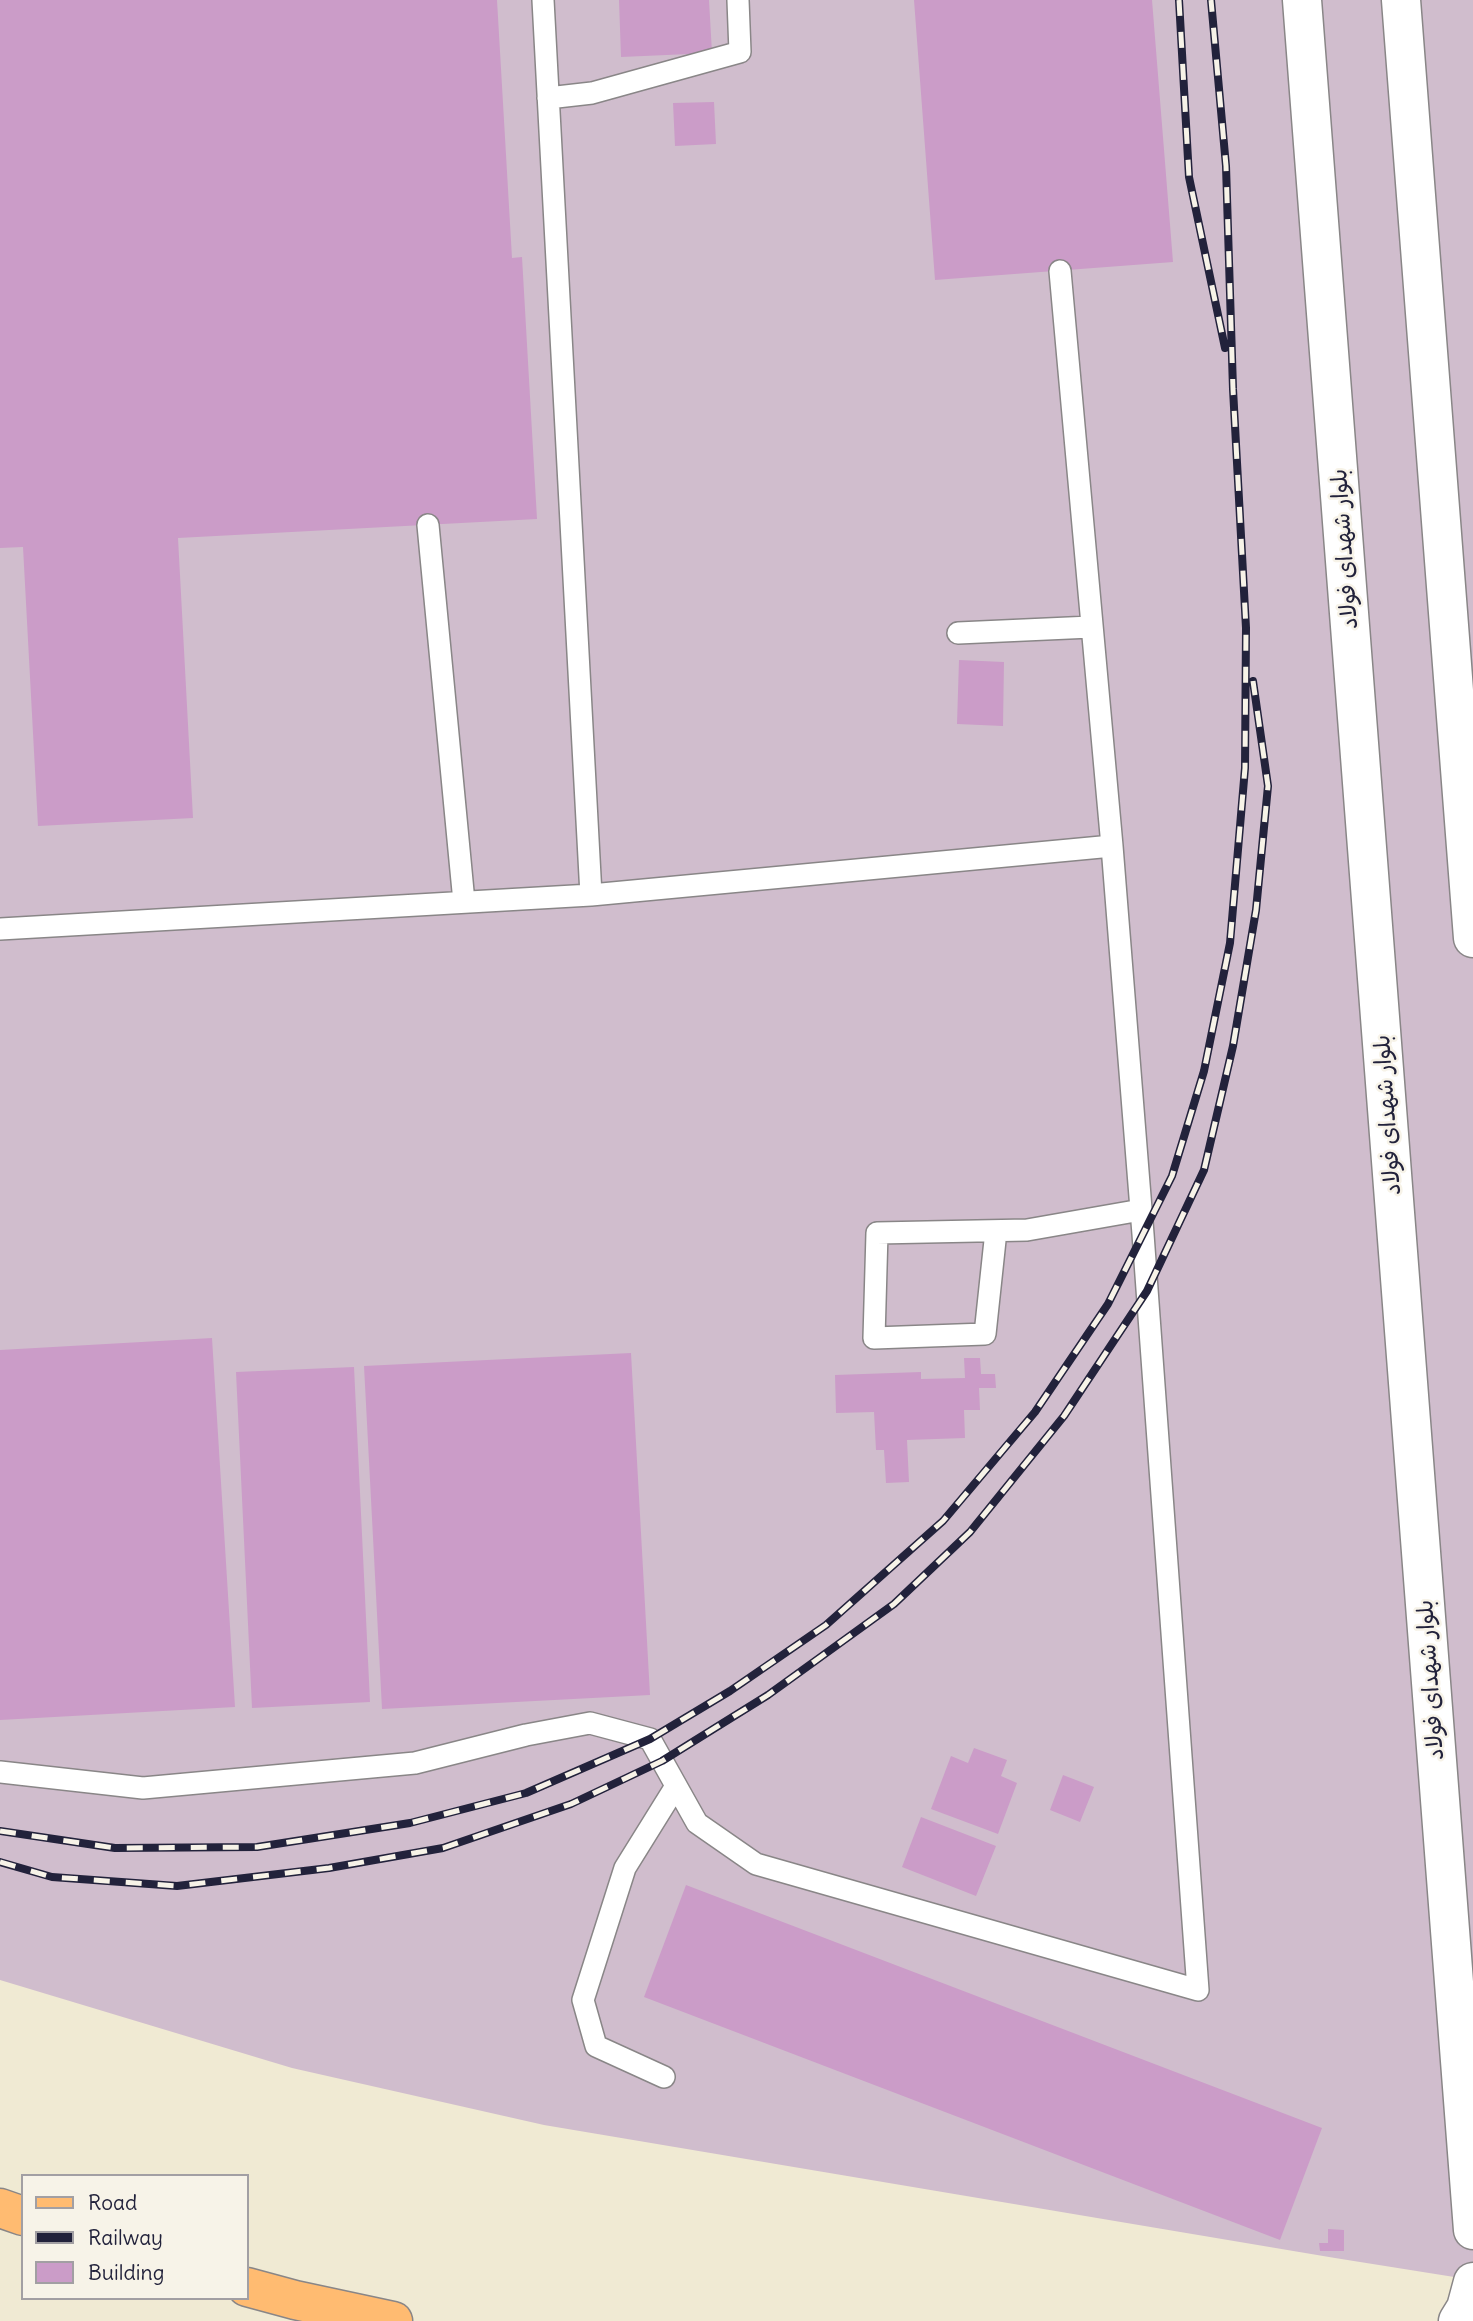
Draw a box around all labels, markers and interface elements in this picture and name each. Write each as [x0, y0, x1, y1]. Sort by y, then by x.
street label: بلوار شهدای فولاد [1326, 468, 1364, 630]
street label: بلوار شهدای فولاد [1369, 1034, 1407, 1196]
street label: بلوار شهدای فولاد [1412, 1599, 1450, 1761]
legend [21, 2174, 248, 2300]
text: Road [88, 2189, 137, 2216]
text: Railway [88, 2224, 163, 2251]
text: Building [88, 2259, 164, 2286]

